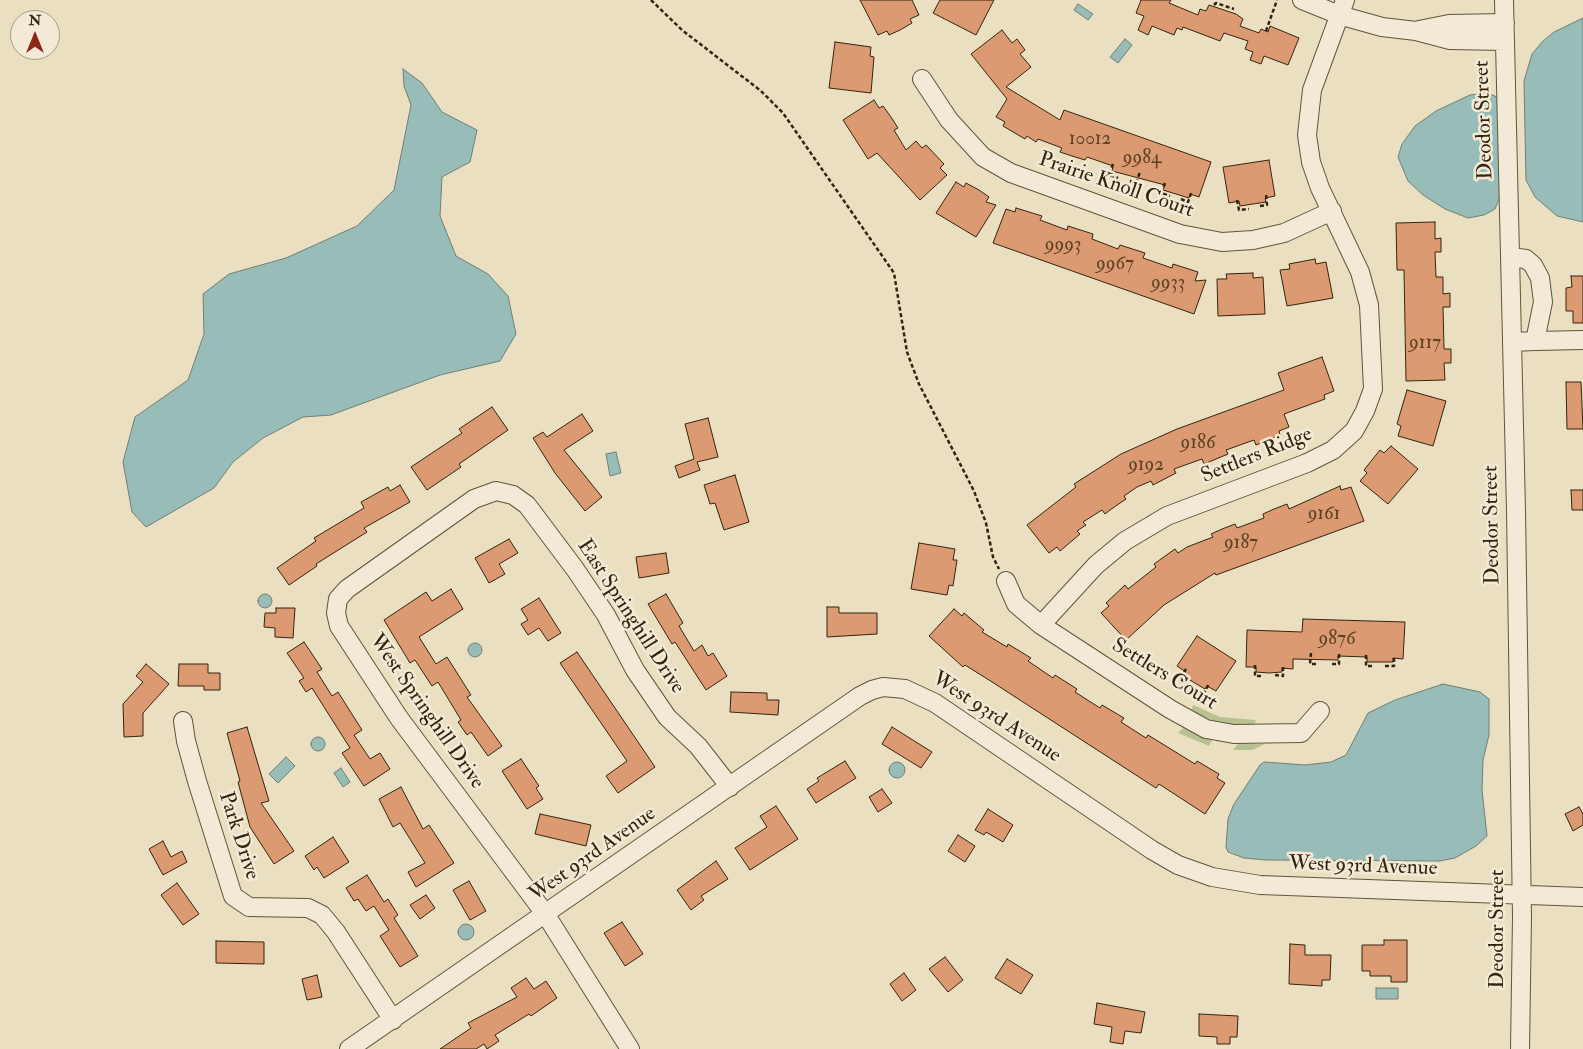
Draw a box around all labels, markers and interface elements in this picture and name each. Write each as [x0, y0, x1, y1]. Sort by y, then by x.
north arrow [10, 10, 60, 60]
text: N [29, 12, 41, 29]
street label: Deodor Street [1470, 60, 1500, 180]
house number: 10012 [1069, 129, 1111, 151]
street label: Prairie Knoll Court [1035, 148, 1197, 224]
house number: 9984 [1123, 148, 1161, 170]
house number: 9993 [1045, 235, 1081, 257]
house number: 9967 [1096, 254, 1134, 276]
house number: 9933 [1151, 273, 1185, 295]
house number: 9117 [1409, 333, 1441, 355]
street label: Settlers Ridge [1198, 422, 1316, 490]
house number: 9186 [1181, 433, 1215, 455]
house number: 9192 [1128, 455, 1164, 477]
street label: Deodor Street [1479, 465, 1507, 585]
house number: 9161 [1308, 504, 1340, 526]
house number: 9187 [1224, 533, 1258, 555]
street label: East Springhill Drive [571, 535, 689, 699]
house number: 9876 [1319, 629, 1355, 651]
street label: West Springhill Drive [363, 630, 489, 794]
street label: Settlers Court [1107, 634, 1221, 716]
street label: West 93rd Avenue [927, 667, 1065, 769]
street label: Park Drive [212, 789, 264, 883]
street label: West 93rd Avenue [525, 802, 661, 908]
street label: West 93rd Avenue [1288, 852, 1438, 882]
street label: Deodor Street [1485, 869, 1511, 989]

